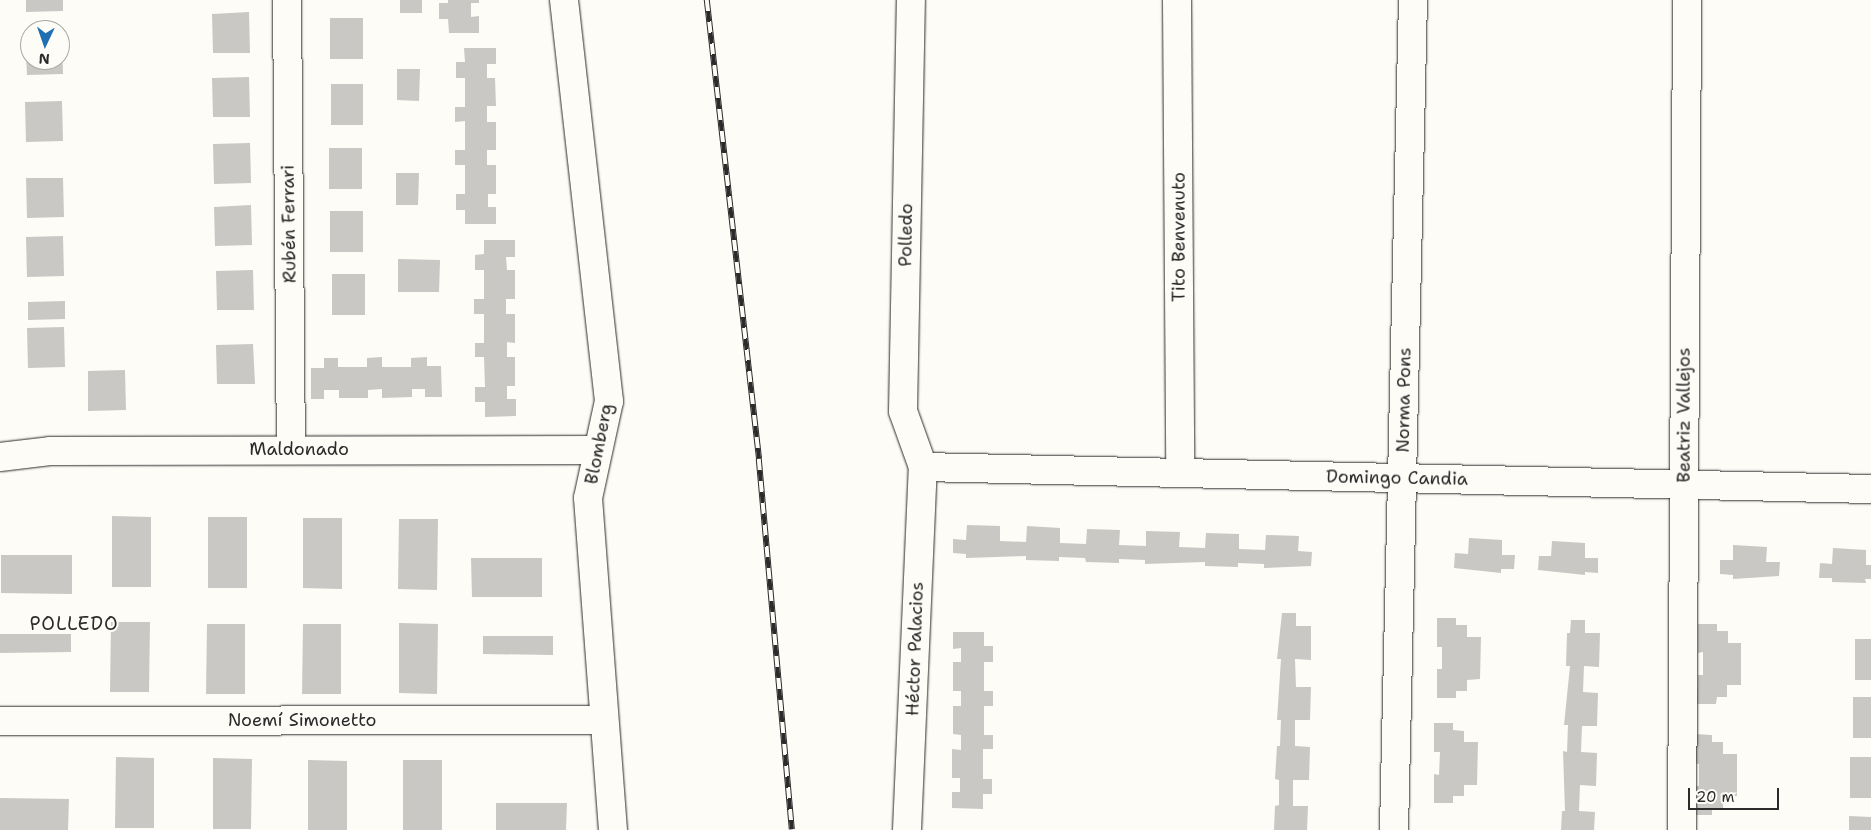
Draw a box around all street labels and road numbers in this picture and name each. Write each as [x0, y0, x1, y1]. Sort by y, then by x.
street label: Rubén Ferrari [277, 165, 301, 283]
street label: Tito Benvenuto [1168, 172, 1190, 302]
street label: Polledo [895, 203, 917, 267]
street label: Norma Pons [1392, 347, 1416, 453]
street label: Beatriz Vallejos [1673, 347, 1695, 483]
street label: Blomberg [581, 402, 617, 486]
street label: Maldonado [249, 438, 349, 460]
street label: Domingo Candia [1326, 466, 1468, 490]
street label: Héctor Palacios [902, 582, 928, 716]
street label: Noemí Simonetto [228, 709, 376, 731]

